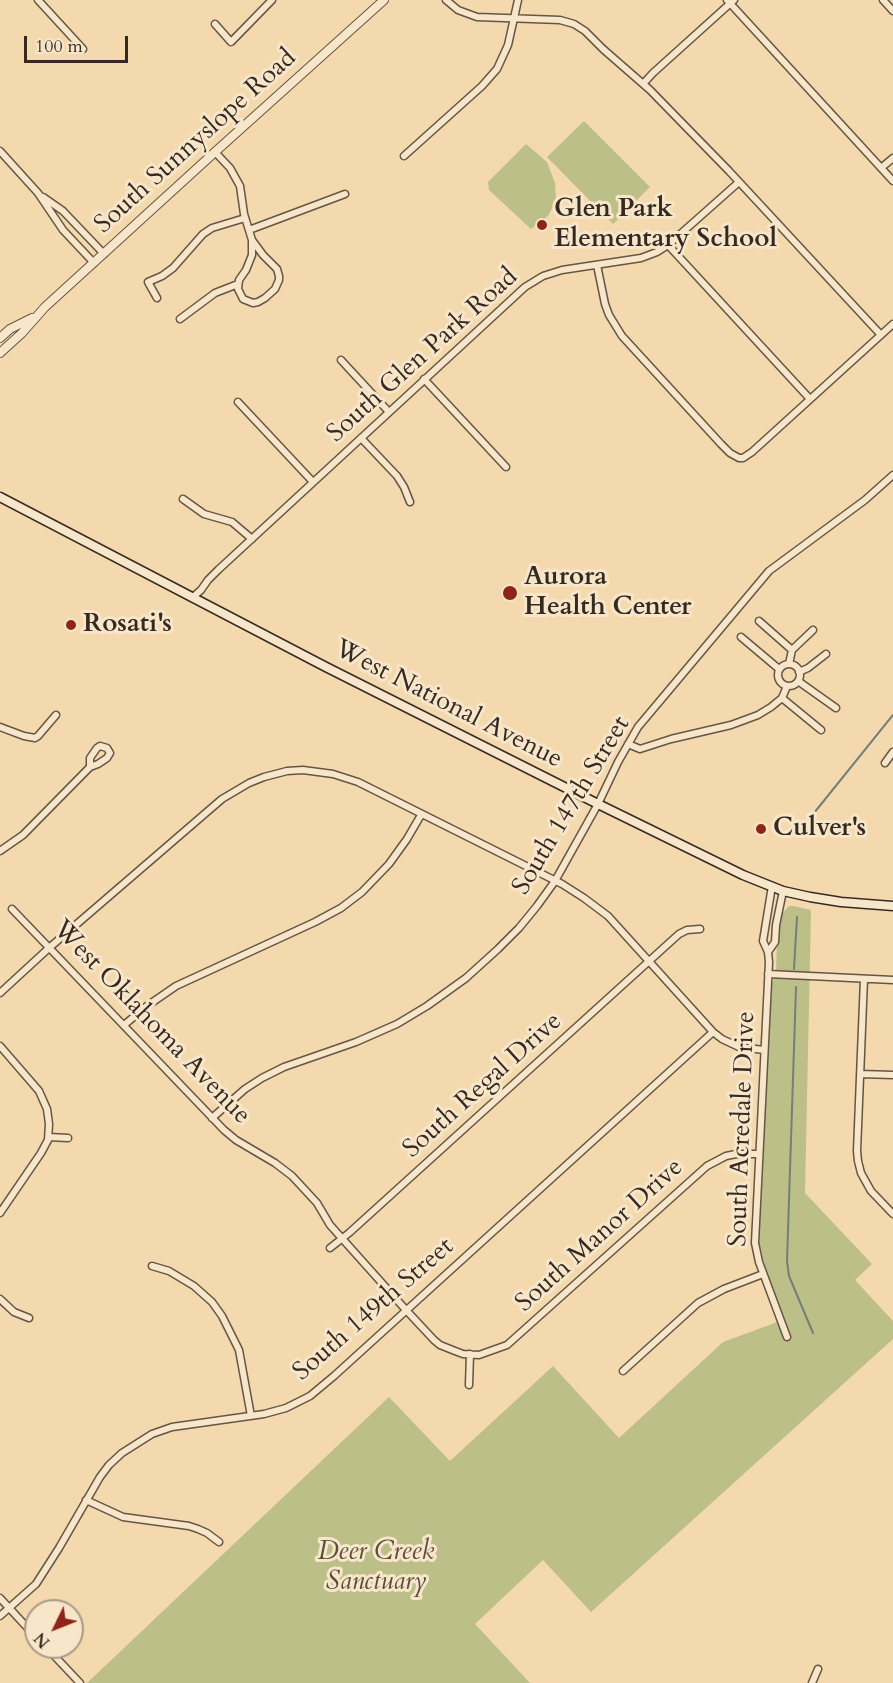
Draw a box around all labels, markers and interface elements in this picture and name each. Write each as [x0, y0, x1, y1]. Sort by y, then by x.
scale bar [27, 24, 130, 62]
text: 100 m [35, 34, 83, 59]
street label: South Sunnyslope Road [89, 43, 303, 241]
place label: Glen Park Elementary School [554, 194, 777, 255]
marker: Glen Park Elementary School [535, 218, 549, 232]
street label: South Glen Park Road [321, 262, 525, 450]
place label: Aurora Health Center [524, 562, 691, 624]
marker: Aurora Health Center [501, 584, 519, 602]
place label: Rosati's [83, 609, 172, 641]
marker: Rosati's [64, 618, 78, 632]
street label: West National Avenue [329, 634, 567, 776]
street label: South 147th Street [506, 711, 638, 901]
place label: Culver's [773, 813, 866, 845]
marker: Culver's [754, 822, 768, 836]
street label: West Oklahoma Avenue [45, 915, 257, 1131]
street label: South Regal Drive [397, 1007, 569, 1165]
street label: South Acredale Drive [723, 1011, 763, 1247]
street label: South Manor Drive [510, 1153, 690, 1319]
street label: South 149th Street [287, 1232, 461, 1388]
park label: Deer Creek Sanctuary [318, 1537, 434, 1598]
north arrow [24, 1599, 84, 1659]
text: N [30, 1627, 55, 1652]

